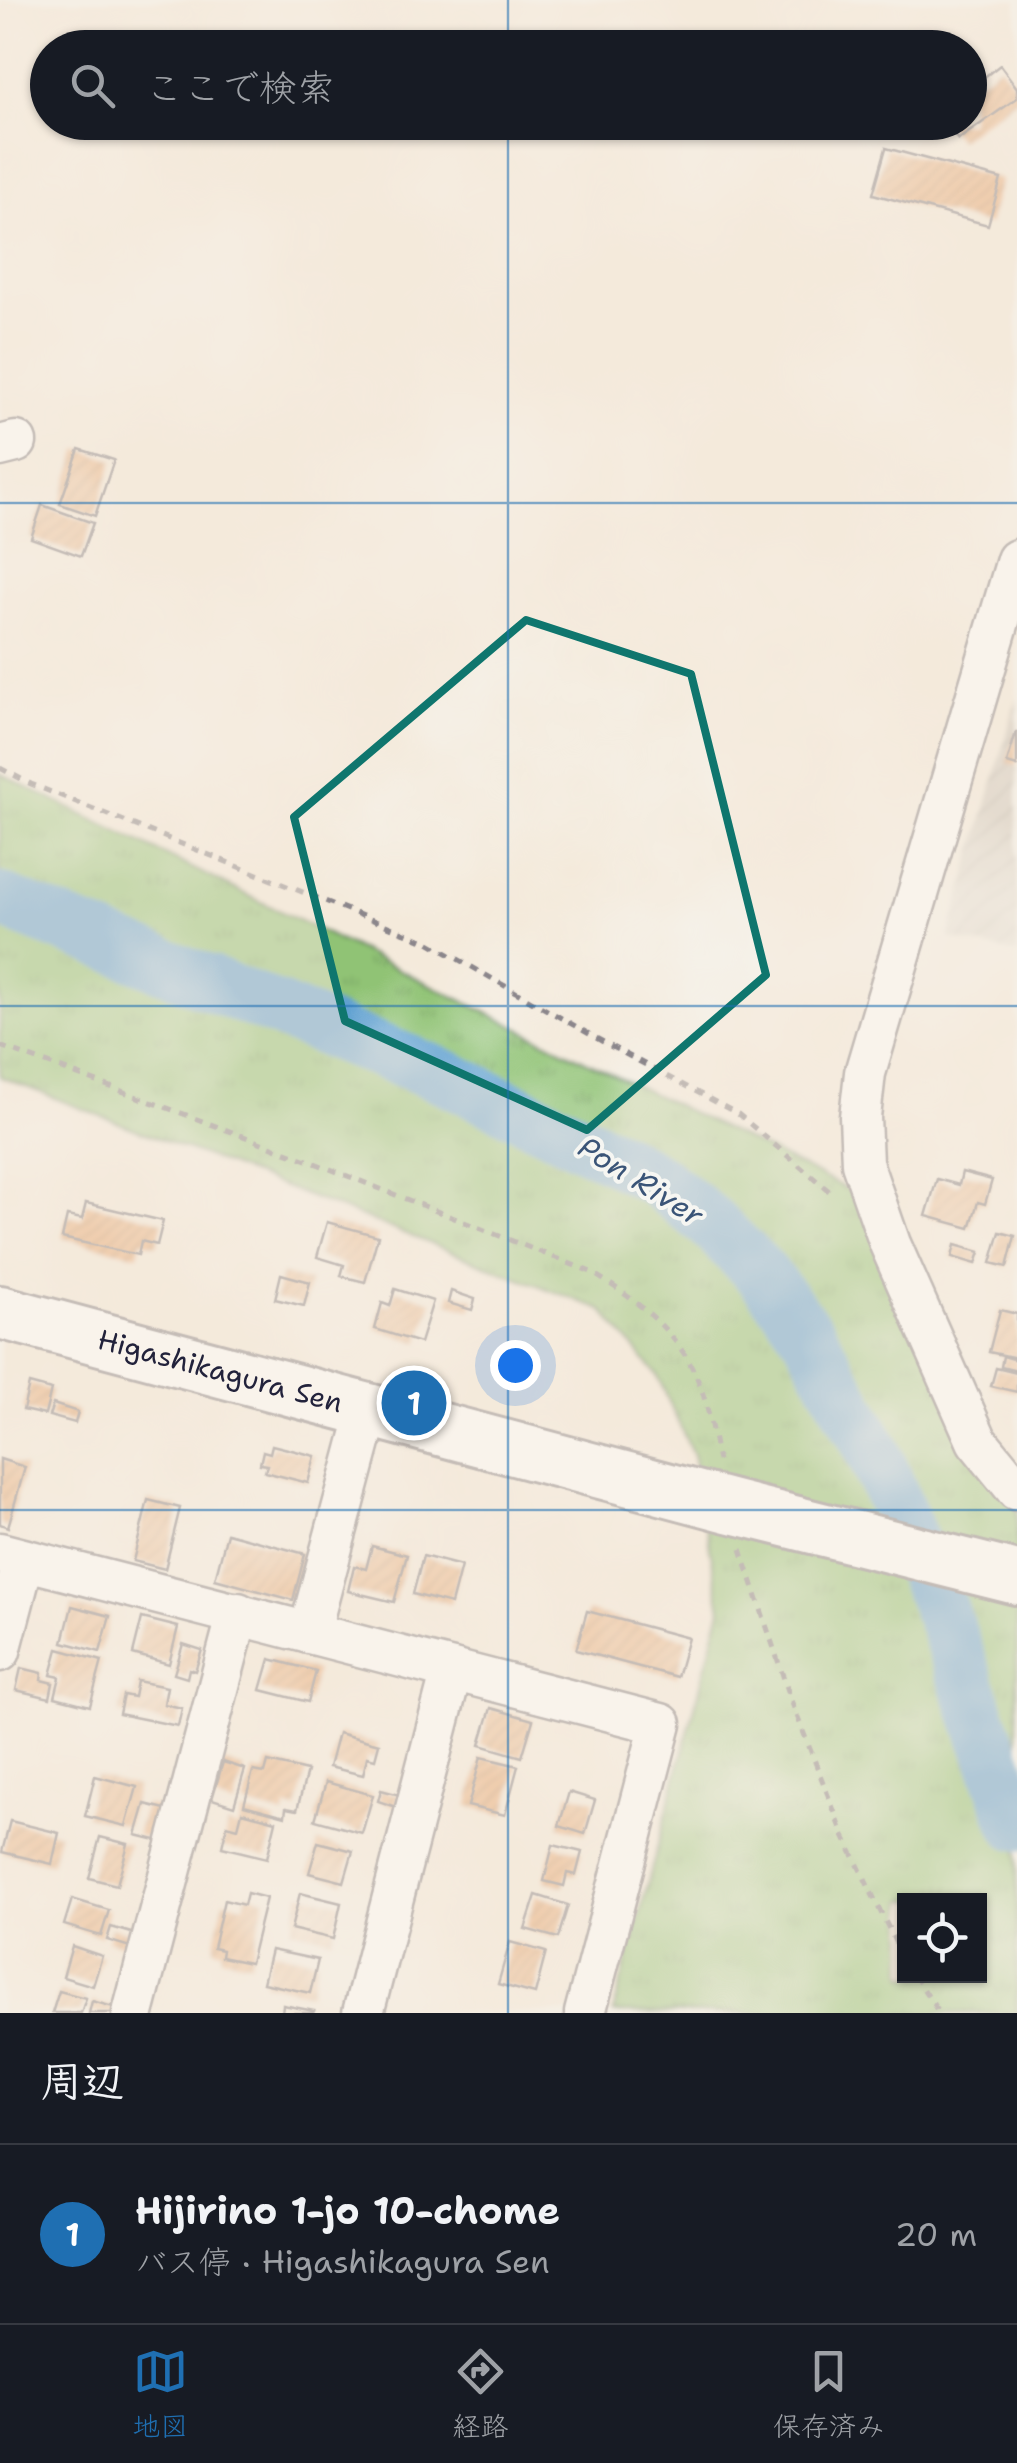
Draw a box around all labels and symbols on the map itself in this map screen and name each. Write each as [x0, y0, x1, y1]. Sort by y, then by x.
water label: Pon River [571, 1126, 712, 1236]
street label: Higashikagura Sen [94, 1320, 347, 1421]
your location [490, 1340, 541, 1391]
pin: 1 [382, 1366, 446, 1440]

